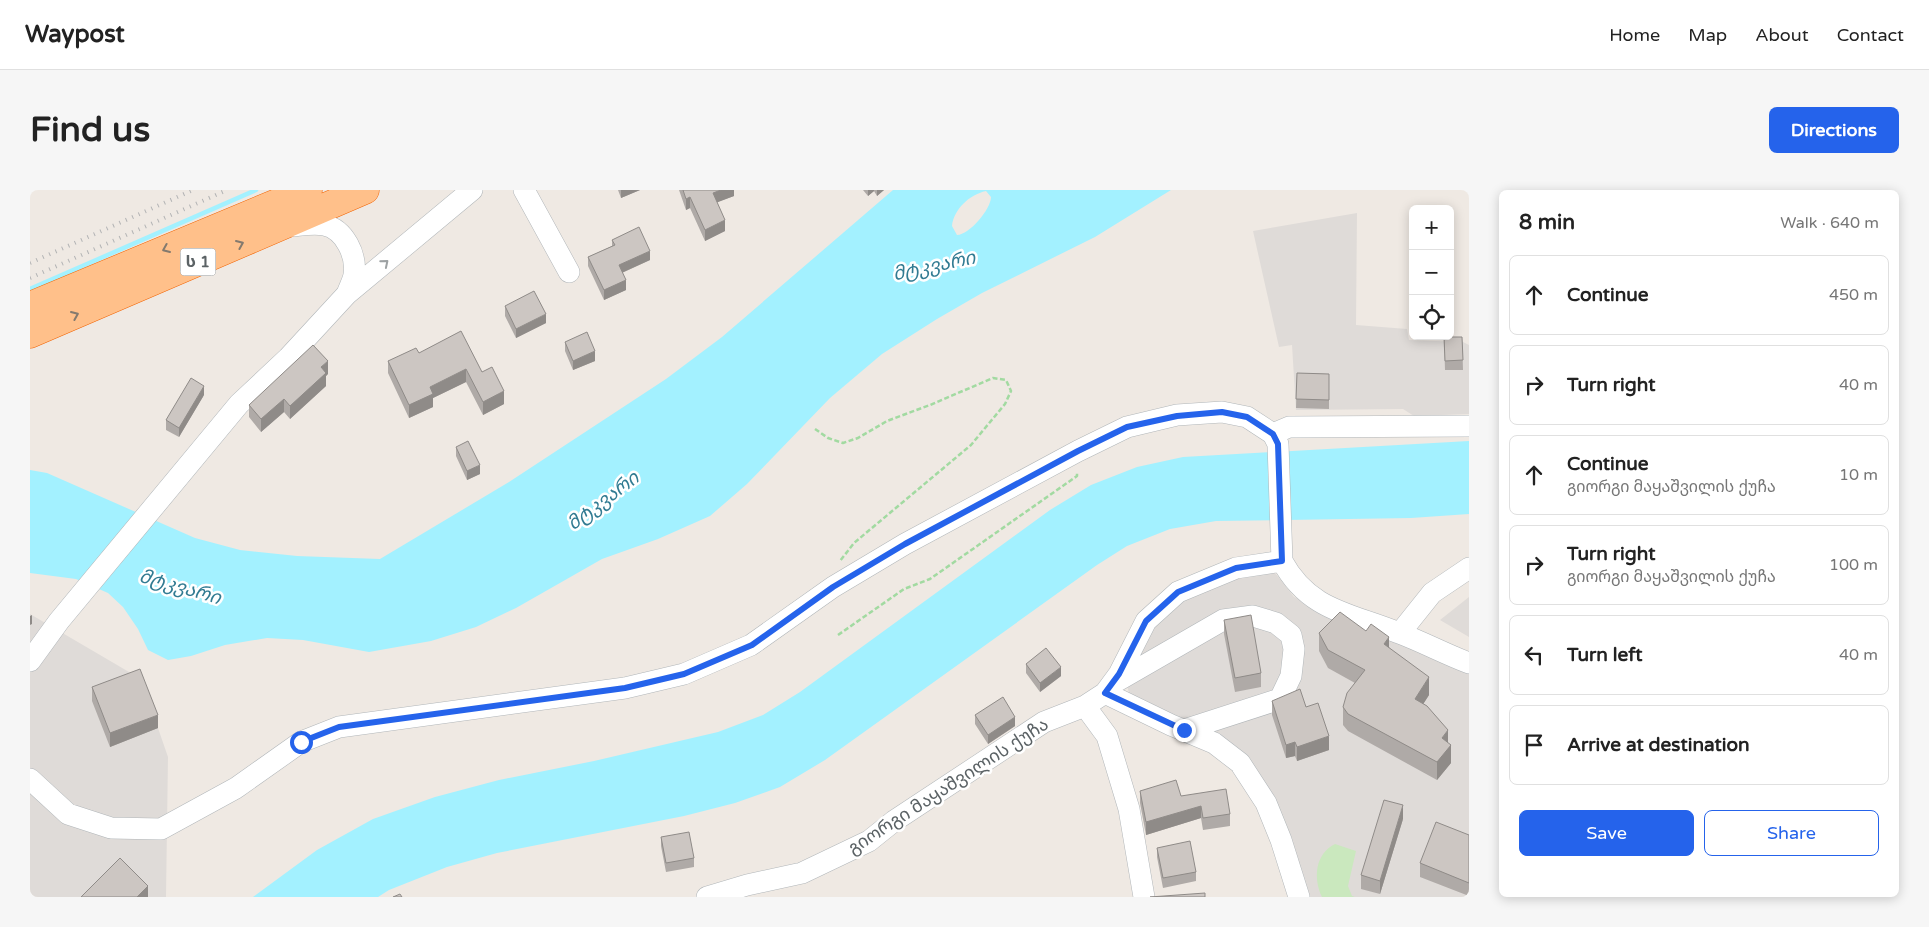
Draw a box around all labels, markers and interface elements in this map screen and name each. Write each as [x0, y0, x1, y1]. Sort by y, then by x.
text: Waypost [25, 20, 125, 49]
text: Home [1609, 24, 1660, 46]
text: Map [1688, 24, 1727, 46]
text: About [1755, 24, 1809, 46]
text: Contact [1837, 24, 1904, 46]
button: Directions [1769, 107, 1899, 153]
text: Find us [30, 109, 150, 151]
map controls [1409, 205, 1454, 340]
button: + [1409, 205, 1454, 250]
text: 8 min [1519, 210, 1575, 235]
text: Walk · 640 m [1780, 213, 1879, 233]
one-way arrow [235, 239, 244, 250]
one-way arrow [162, 243, 171, 253]
water label: მტკვარი [891, 246, 978, 285]
road number: ს 1 [180, 248, 216, 276]
button: − [1409, 250, 1454, 295]
one-way arrow [379, 260, 388, 268]
icon: ahead [1520, 281, 1548, 309]
text: Continue [1567, 284, 1649, 306]
text: 450 m [1829, 285, 1878, 305]
button: locate [1409, 295, 1454, 340]
one-way arrow [70, 310, 79, 321]
icon: right [1520, 371, 1548, 399]
text: Turn right [1567, 374, 1655, 396]
text: 40 m [1839, 375, 1878, 395]
text: Continue [1567, 453, 1649, 475]
icon: ahead [1520, 461, 1548, 489]
text: 10 m [1839, 465, 1878, 485]
water label: მტკვარი [563, 466, 644, 535]
text: გიორგი მაყაშვილის ქუჩა [1567, 477, 1776, 497]
text: Turn right [1567, 543, 1655, 565]
icon: right [1520, 551, 1548, 579]
text: 100 m [1829, 555, 1878, 575]
water label: მტკვარი [137, 565, 224, 609]
text: გიორგი მაყაშვილის ქუჩა [1567, 567, 1776, 587]
icon: left [1520, 641, 1548, 669]
text: Turn left [1567, 644, 1643, 666]
text: 40 m [1839, 645, 1878, 665]
street label: გიორგი მაყაშვილის ქუჩა [844, 713, 1052, 859]
route end [1173, 719, 1196, 742]
route start [290, 731, 313, 754]
icon: arrive [1520, 731, 1548, 759]
text: Arrive at destination [1567, 734, 1750, 756]
button: Save [1519, 810, 1694, 856]
button: Share [1704, 810, 1879, 856]

